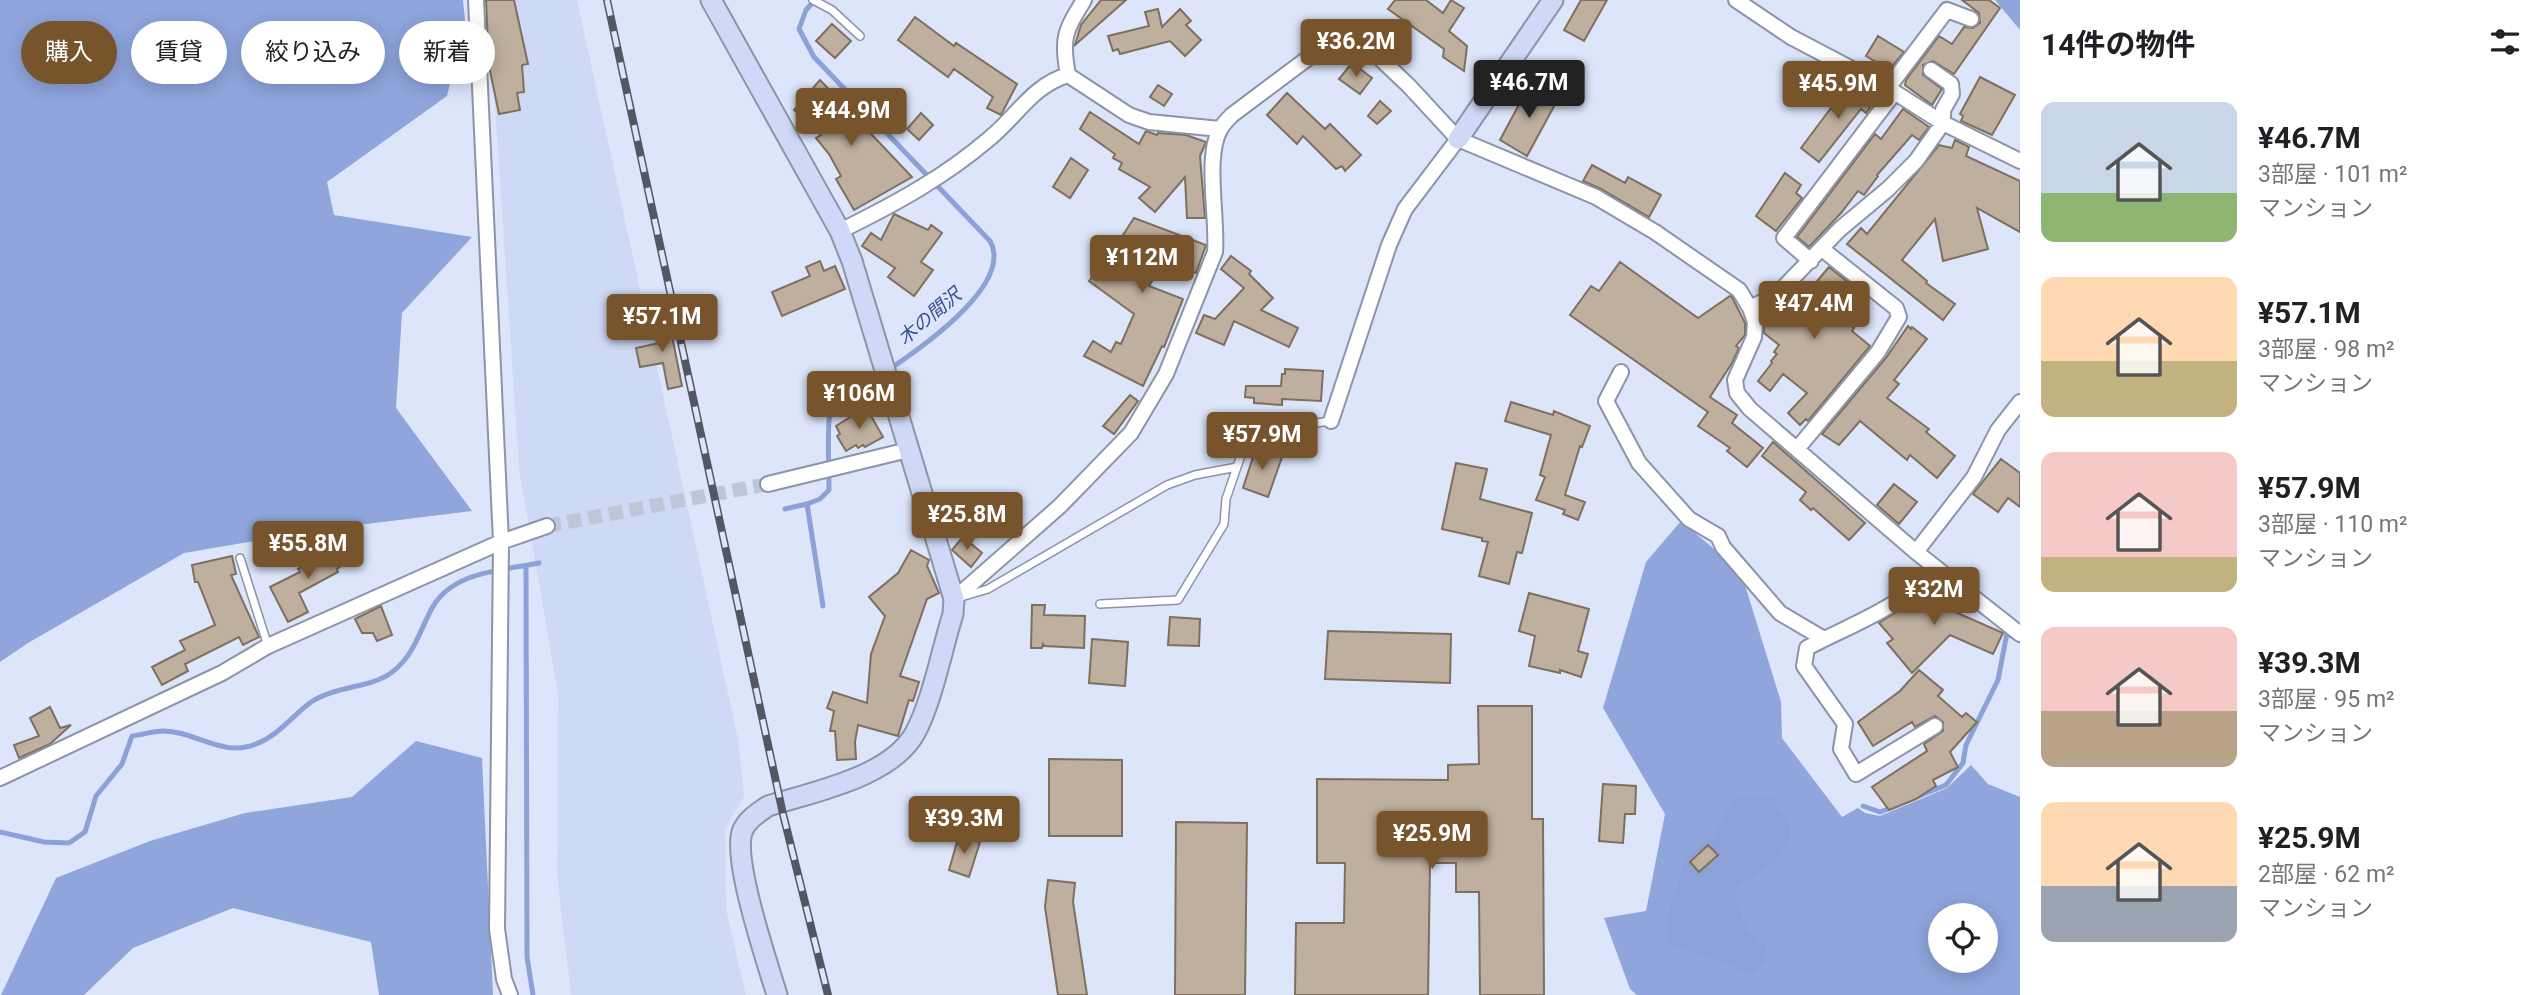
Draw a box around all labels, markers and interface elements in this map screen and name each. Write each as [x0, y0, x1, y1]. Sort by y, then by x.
pin: ¥36.2M [1299, 20, 1413, 79]
chip: 購入 [21, 21, 117, 84]
chip: 賃貸 [131, 21, 227, 84]
chip: 絞り込み [241, 21, 385, 84]
chip: 新着 [399, 21, 495, 84]
icon: filters [2486, 23, 2524, 61]
text: 14件の物件 [2041, 27, 2195, 62]
text: ¥36.2M [1317, 28, 1395, 55]
pin: ¥46.7M [1472, 60, 1586, 120]
pin: ¥45.9M [1781, 61, 1895, 121]
text: ¥46.7M [1490, 69, 1568, 96]
text: ¥45.9M [1799, 70, 1877, 97]
pin: ¥44.9M [794, 88, 908, 148]
text: ¥44.9M [812, 97, 890, 124]
text: ¥46.7M [2258, 120, 2361, 155]
icon: home [2097, 130, 2181, 214]
text: 3部屋 · 101 m² [2258, 161, 2407, 188]
text: マンション [2258, 195, 2373, 222]
pin: ¥112M [1093, 236, 1191, 295]
text: ¥112M [1106, 244, 1178, 271]
water label: 木の間沢 [893, 281, 968, 350]
pin: ¥47.4M [1757, 282, 1871, 341]
text: ¥47.4M [1775, 290, 1853, 317]
pin: ¥57.1M [605, 294, 719, 354]
text: ¥57.1M [2258, 295, 2361, 330]
text: ¥57.1M [623, 303, 701, 330]
icon: home [2097, 305, 2181, 389]
text: 3部屋 · 98 m² [2258, 336, 2395, 363]
text: マンション [2258, 370, 2373, 397]
pin: ¥106M [810, 372, 908, 431]
text: ¥106M [823, 380, 895, 407]
pin: ¥57.9M [1205, 412, 1319, 472]
text: ¥57.9M [1223, 421, 1301, 448]
text: ¥57.9M [2258, 470, 2361, 505]
icon: home [2097, 480, 2181, 564]
pin: ¥25.8M [910, 492, 1024, 552]
text: ¥25.8M [928, 501, 1006, 528]
text: 3部屋 · 110 m² [2258, 511, 2407, 538]
pin: ¥55.8M [251, 522, 365, 581]
text: ¥55.8M [269, 530, 347, 557]
text: マンション [2258, 545, 2373, 572]
pin: ¥32M [1893, 568, 1975, 627]
text: ¥32M [1905, 576, 1963, 603]
text: ¥39.3M [2258, 645, 2361, 680]
icon: home [2097, 655, 2181, 739]
text: 3部屋 · 95 m² [2258, 686, 2395, 713]
text: マンション [2258, 720, 2373, 747]
pin: ¥39.3M [907, 796, 1021, 856]
text: ¥39.3M [925, 805, 1003, 832]
pin: ¥25.9M [1375, 812, 1489, 871]
text: ¥25.9M [1393, 820, 1471, 847]
text: ¥25.9M [2258, 820, 2361, 855]
icon: home [2097, 830, 2181, 914]
text: 2部屋 · 62 m² [2258, 861, 2395, 888]
text: マンション [2258, 895, 2373, 922]
map controls [1928, 903, 1998, 973]
button: locate [1928, 903, 1998, 973]

